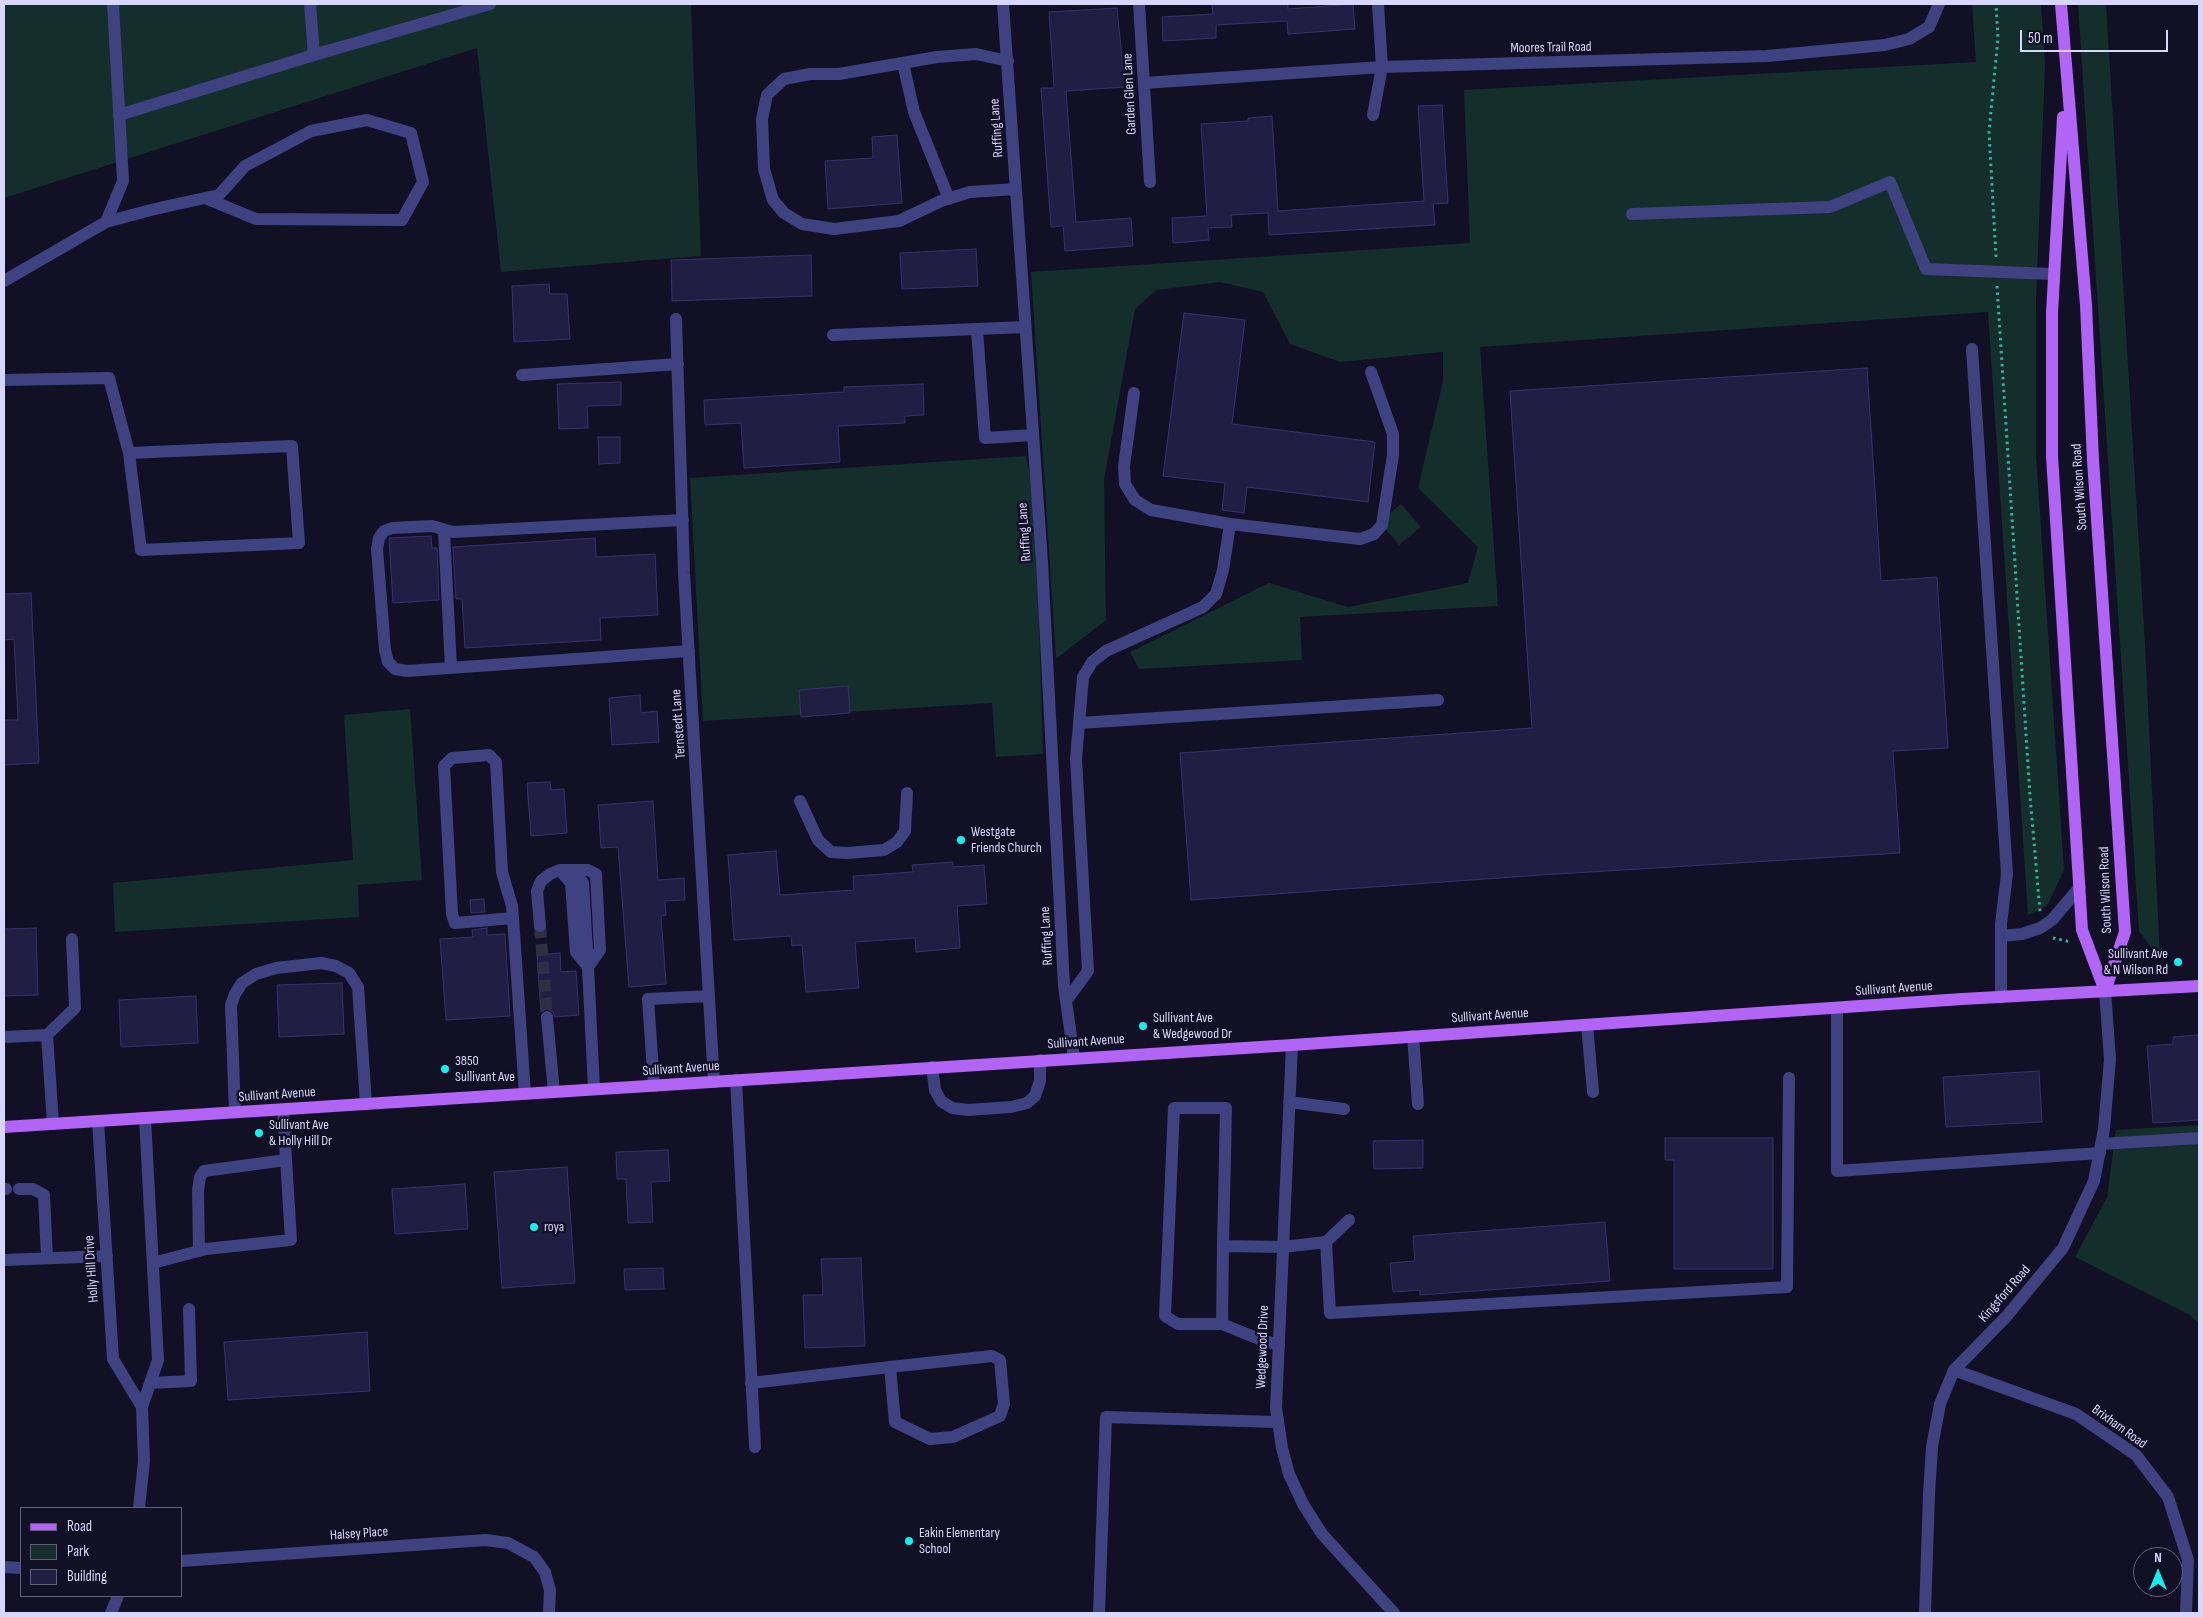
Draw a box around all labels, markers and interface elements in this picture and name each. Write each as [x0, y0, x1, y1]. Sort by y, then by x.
scale bar [2023, 20, 2170, 52]
text: 50 m [2028, 29, 2053, 48]
street label: Moores Trail Road [1510, 39, 1592, 57]
street label: Garden Glen Lane [1119, 53, 1141, 135]
street label: Ruffing Lane [987, 98, 1007, 158]
street label: South Wilson Road [2069, 443, 2091, 531]
street label: Ruffing Lane [1015, 502, 1035, 562]
street label: Ternstedt Lane [668, 689, 690, 759]
place label: Westgate Friends Church [971, 824, 1042, 856]
marker: Westgate Friends Church [955, 834, 967, 846]
street label: South Wilson Road [2096, 846, 2116, 934]
street label: Ruffing Lane [1037, 906, 1057, 966]
place label: Sullivant Ave & N Wilson Rd [2104, 946, 2168, 979]
marker: Sullivant Ave & N Wilson Rd [2172, 956, 2184, 968]
street label: Sullivant Avenue [1855, 978, 1933, 1000]
street label: Sullivant Avenue [1451, 1005, 1529, 1027]
place label: Sullivant Ave & Wedgewood Dr [1153, 1010, 1232, 1042]
marker: Sullivant Ave & Wedgewood Dr [1137, 1020, 1149, 1032]
street label: Sullivant Avenue [1047, 1031, 1125, 1053]
place label: 3850 Sullivant Ave [455, 1053, 515, 1086]
street label: Sullivant Avenue [642, 1058, 720, 1080]
marker: 3850 Sullivant Ave [439, 1063, 451, 1075]
street label: Sullivant Avenue [238, 1084, 316, 1106]
place label: Sullivant Ave & Holly Hill Dr [269, 1117, 332, 1150]
marker: Sullivant Ave & Holly Hill Dr [253, 1127, 265, 1139]
place label: roya [544, 1219, 564, 1235]
marker: roya [528, 1221, 540, 1233]
street label: Holly Hill Drive [81, 1235, 103, 1303]
street label: Kingsford Road [1976, 1262, 2034, 1326]
street label: Wedgewood Drive [1253, 1305, 1273, 1389]
street label: Brixham Road [2088, 1401, 2150, 1453]
legend [20, 1507, 182, 1597]
text: Road [67, 1517, 92, 1536]
street label: Halsey Place [329, 1524, 389, 1544]
place label: Eakin Elementary School [919, 1525, 1000, 1558]
marker: Eakin Elementary School [903, 1535, 915, 1547]
text: Park [67, 1542, 89, 1561]
north arrow [2133, 1547, 2183, 1597]
text: N [2154, 1549, 2162, 1566]
text: Building [67, 1567, 107, 1586]

